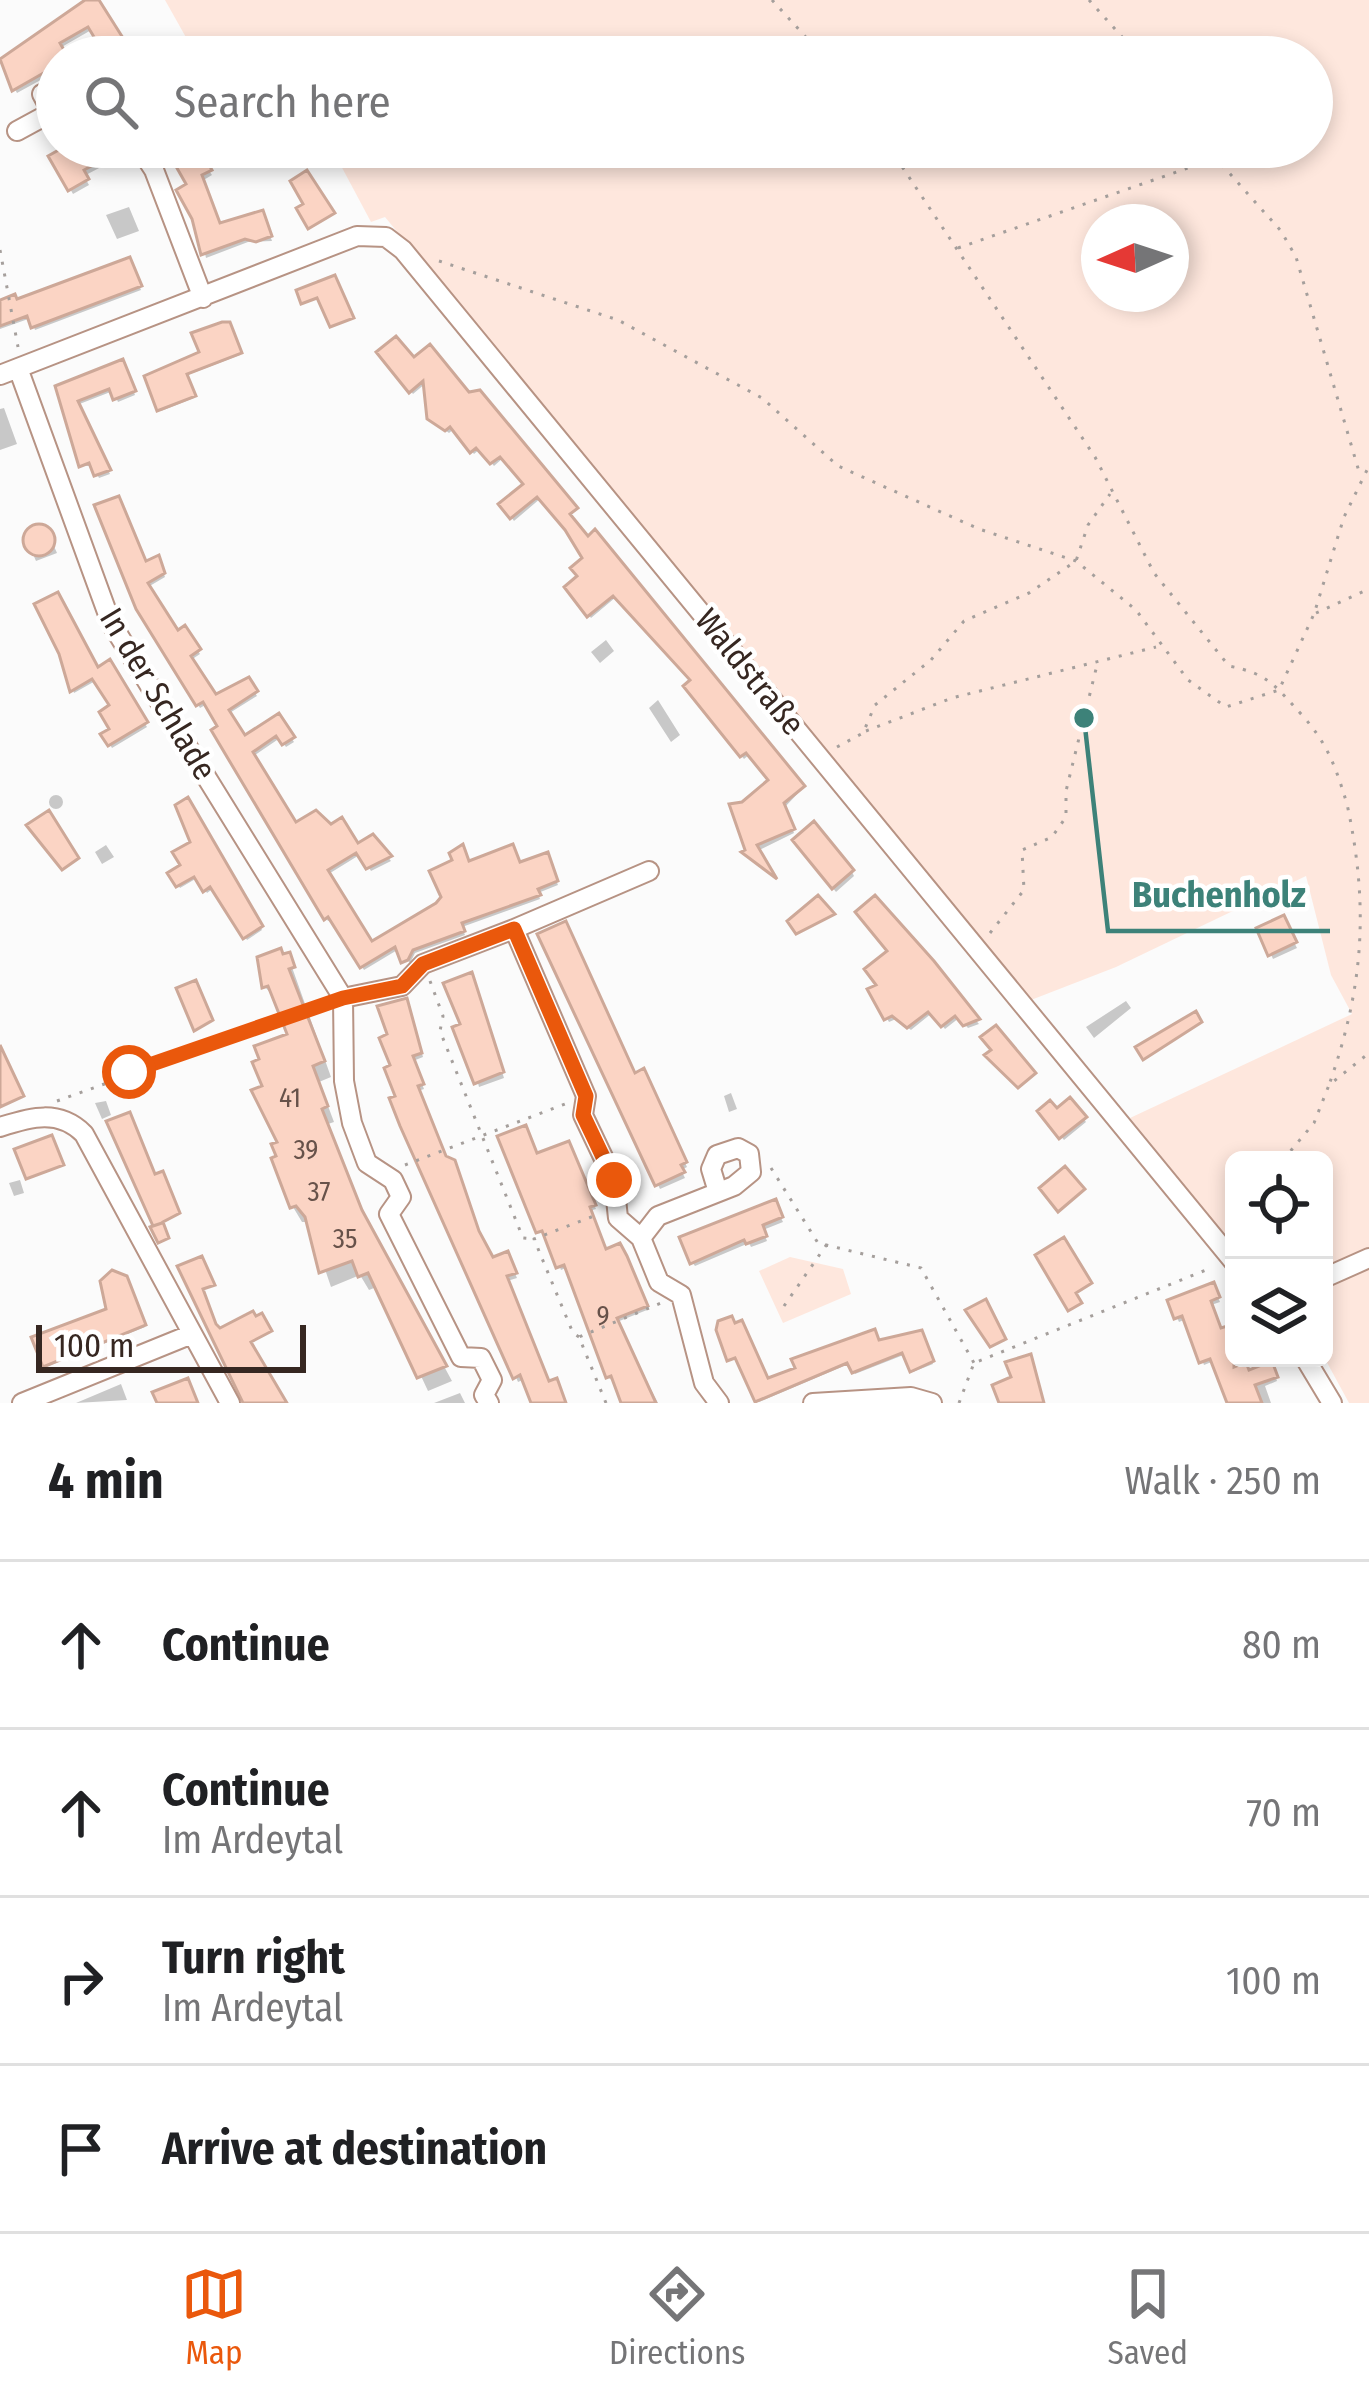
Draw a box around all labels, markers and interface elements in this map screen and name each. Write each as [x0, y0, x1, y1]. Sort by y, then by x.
search box [36, 36, 1333, 168]
icon: search [78, 69, 144, 135]
text: Search here [174, 75, 391, 129]
north arrow [1081, 204, 1189, 312]
street label: In der Schlade [91, 601, 225, 787]
street label: Waldstraße [687, 601, 813, 743]
callout: Buchenholz [1108, 859, 1330, 931]
text: Buchenholz [1132, 873, 1306, 917]
route start [102, 1045, 156, 1099]
house number: 41 [279, 1082, 301, 1114]
house number: 39 [293, 1134, 319, 1166]
map controls [1225, 1151, 1333, 1367]
button: locate [1225, 1151, 1333, 1259]
route end [587, 1153, 641, 1207]
house number: 37 [308, 1176, 331, 1208]
house number: 35 [333, 1223, 357, 1255]
button: layers [1225, 1259, 1333, 1367]
house number: 9 [596, 1300, 610, 1332]
scale bar [36, 1319, 306, 1372]
text: 100 m [54, 1326, 134, 1366]
text: 4 min [48, 1450, 164, 1512]
text: Walk · 250 m [1125, 1458, 1321, 1504]
icon: ahead [48, 1612, 114, 1678]
text: Continue [162, 1618, 330, 1672]
text: 80 m [1242, 1622, 1321, 1668]
text: Continue [162, 1763, 330, 1817]
icon: ahead [48, 1780, 114, 1846]
text: 70 m [1246, 1790, 1321, 1836]
text: Im Ardeytal [162, 1817, 343, 1863]
text: Turn right [162, 1931, 345, 1985]
icon: right [48, 1948, 114, 2014]
text: 100 m [1226, 1958, 1321, 2004]
text: Im Ardeytal [162, 1985, 343, 2031]
icon: arrive [48, 2116, 114, 2182]
text: Arrive at destination [162, 2122, 547, 2176]
tab: Map [181, 2261, 247, 2373]
tab: Directions [609, 2261, 745, 2373]
tab: Saved [1107, 2261, 1188, 2373]

